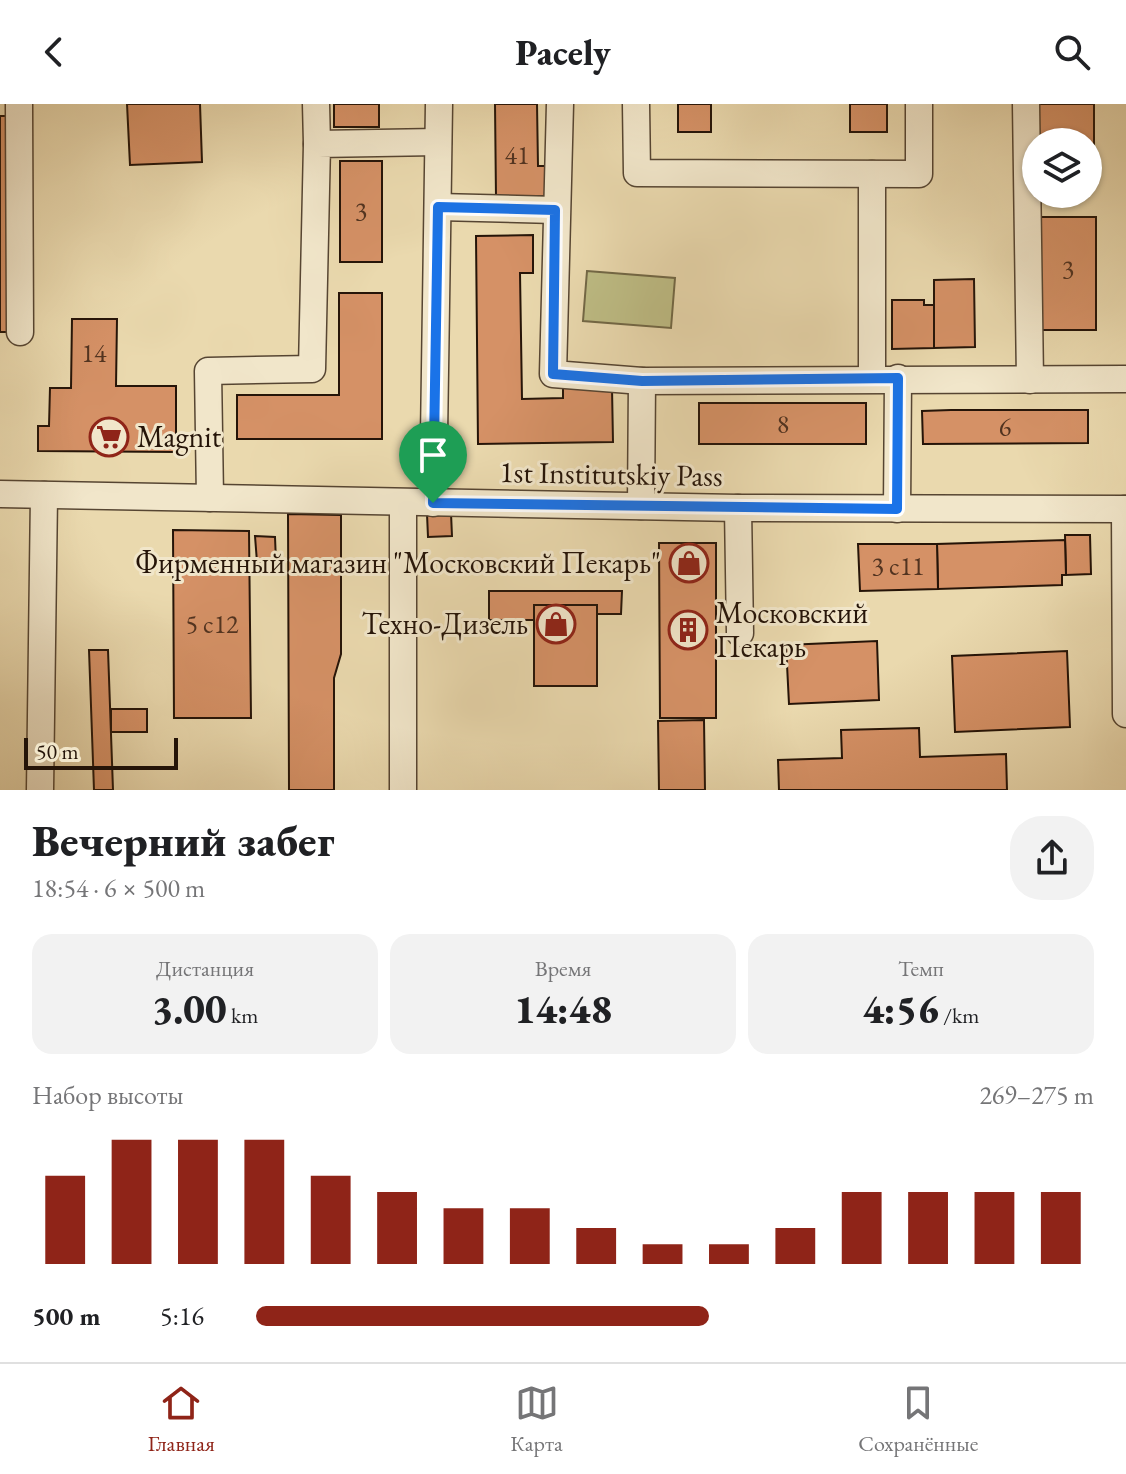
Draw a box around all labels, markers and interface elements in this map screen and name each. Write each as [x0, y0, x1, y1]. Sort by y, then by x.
text: Pacely [515, 29, 611, 76]
icon: back [32, 30, 76, 74]
icon: search [1050, 30, 1094, 74]
map controls [1022, 128, 1102, 208]
button: layers [1022, 128, 1102, 208]
house number: 41 [505, 138, 529, 172]
house number: 3 [355, 194, 367, 228]
house number: 3 [1062, 252, 1074, 286]
house number: 14 [82, 336, 107, 370]
house number: 8 [777, 407, 789, 441]
house number: 6 [999, 410, 1011, 444]
supermarket icon: Magnit [88, 416, 130, 458]
place label: Magnit [137, 417, 222, 456]
pin [399, 421, 467, 503]
icon: arrive [411, 433, 455, 477]
street label: 1st Institutskiy Pass [499, 452, 723, 495]
shop icon: Фирменный магазин "Московский Пекарь" [668, 542, 710, 584]
place label: Фирменный магазин "Московский Пекарь" [135, 543, 661, 582]
house number: 3 с11 [871, 549, 925, 583]
place label: Московский Пекарь [716, 593, 868, 666]
shop icon: Техно-Дизель [535, 603, 577, 645]
place label: Техно-Дизель [362, 604, 528, 643]
house number: 5 с12 [185, 607, 239, 641]
building icon: Московский Пекарь [667, 609, 709, 651]
scale bar [24, 734, 178, 770]
text: 50 m [36, 737, 79, 766]
text: Вечерний забег [32, 812, 335, 869]
button: share [1010, 816, 1094, 900]
text: 18:54 · 6 × 500 m [32, 871, 205, 905]
text: Дистанция [156, 954, 254, 983]
text: Время [535, 954, 591, 983]
text: Темп [898, 954, 944, 983]
text: 3.00 [152, 983, 227, 1035]
text: 14:48 [514, 983, 612, 1035]
text: 4:56 [863, 983, 939, 1035]
text: km [227, 1001, 258, 1030]
text: /km [939, 1001, 980, 1030]
text: Набор высоты [32, 1078, 183, 1112]
text: 269–275 m [979, 1078, 1094, 1112]
text: 500 m [32, 1299, 100, 1333]
text: 5:16 [160, 1299, 204, 1333]
tab: Главная [148, 1381, 215, 1458]
tab: Карта [510, 1381, 563, 1458]
tab: Сохранённые [858, 1381, 978, 1458]

